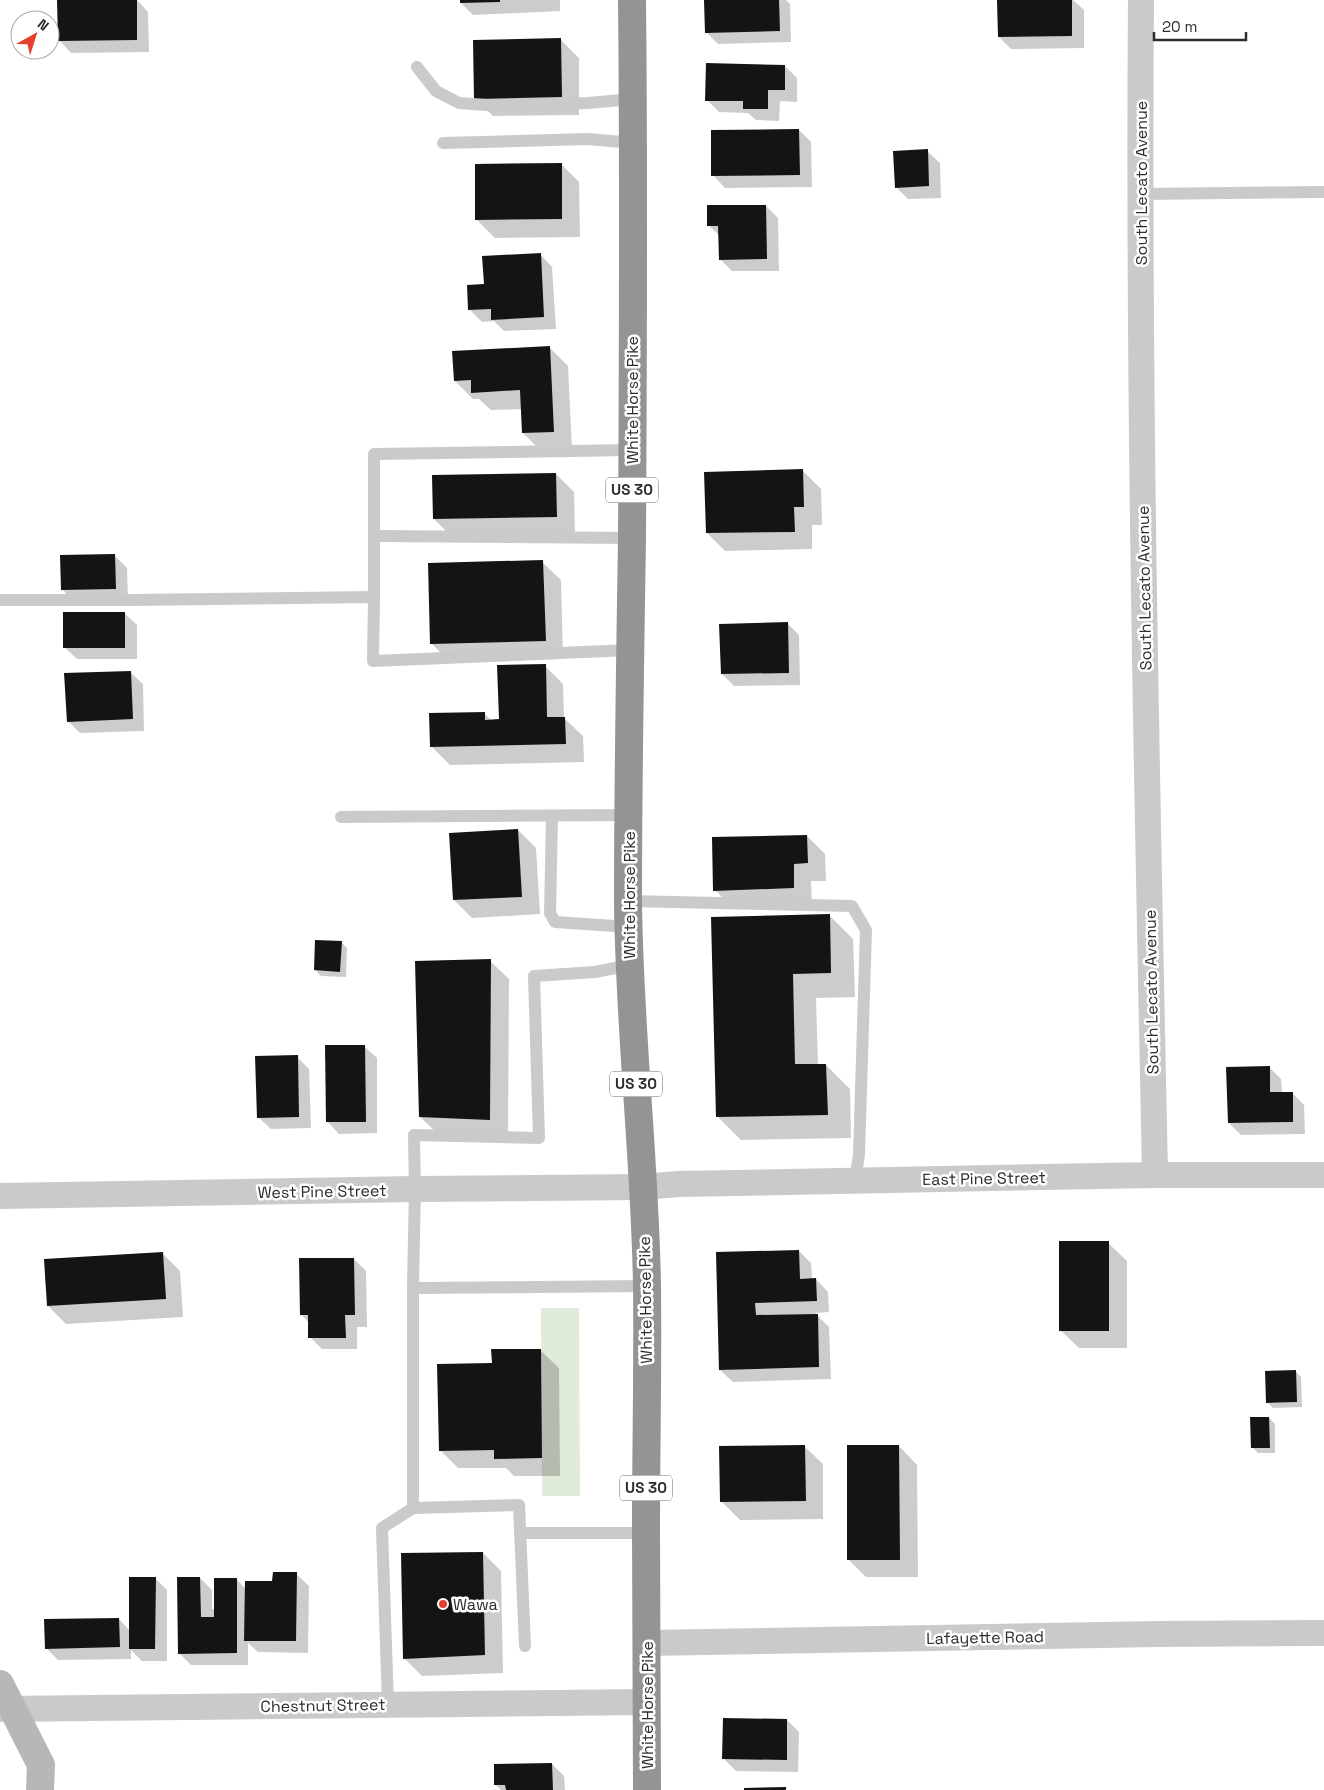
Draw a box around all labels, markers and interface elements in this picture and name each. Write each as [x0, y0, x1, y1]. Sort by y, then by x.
north arrow [10, 10, 60, 60]
scale bar [1154, 10, 1246, 42]
text: N [34, 15, 52, 35]
text: 20 m [1162, 17, 1197, 36]
street label: South Lecato Avenue [1131, 101, 1152, 265]
street label: White Horse Pike [622, 336, 643, 464]
road number: US 30 [606, 478, 658, 502]
street label: South Lecato Avenue [1133, 506, 1156, 670]
street label: White Horse Pike [619, 831, 640, 959]
street label: South Lecato Avenue [1140, 910, 1163, 1074]
road number: US 30 [610, 1072, 662, 1096]
street label: East Pine Street [922, 1167, 1046, 1190]
street label: West Pine Street [257, 1180, 387, 1203]
street label: White Horse Pike [634, 1236, 657, 1364]
road number: US 30 [620, 1476, 672, 1500]
place label: Wawa [453, 1594, 498, 1615]
marker: Wawa [437, 1598, 449, 1610]
street label: Lafayette Road [926, 1626, 1044, 1649]
street label: White Horse Pike [637, 1641, 658, 1769]
street label: Chestnut Street [260, 1694, 386, 1717]

